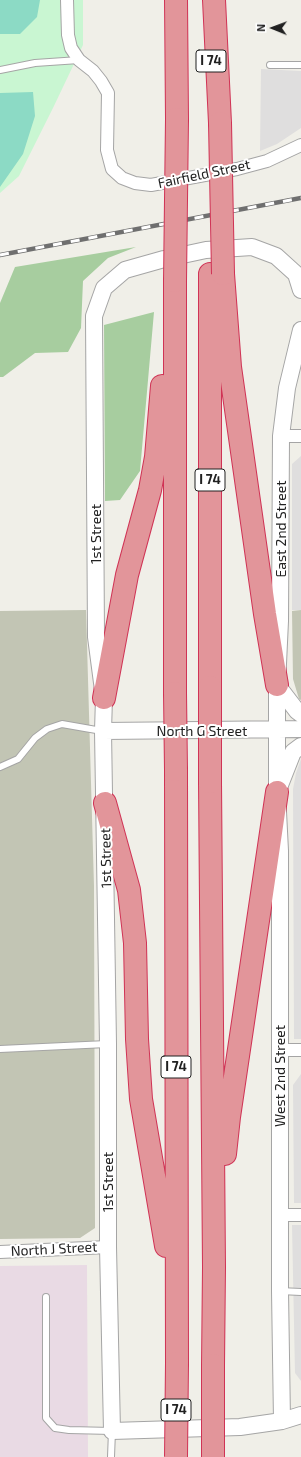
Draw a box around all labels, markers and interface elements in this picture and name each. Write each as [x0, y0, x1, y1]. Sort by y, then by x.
north arrow [253, 8, 293, 48]
text: N [254, 24, 267, 32]
road number: I 74 [196, 50, 226, 72]
street label: Fairfield Street [156, 156, 252, 192]
road number: I 74 [195, 469, 225, 491]
street label: East 2nd Street [273, 480, 289, 578]
street label: 1st Street [88, 504, 104, 564]
street label: North G Street [157, 723, 247, 739]
street label: 1st Street [97, 828, 115, 888]
street label: West 2nd Street [272, 1025, 288, 1127]
road number: I 74 [161, 1056, 191, 1078]
street label: 1st Street [100, 1152, 116, 1212]
street label: North J Street [10, 1238, 98, 1260]
road number: I 74 [161, 1399, 191, 1421]

